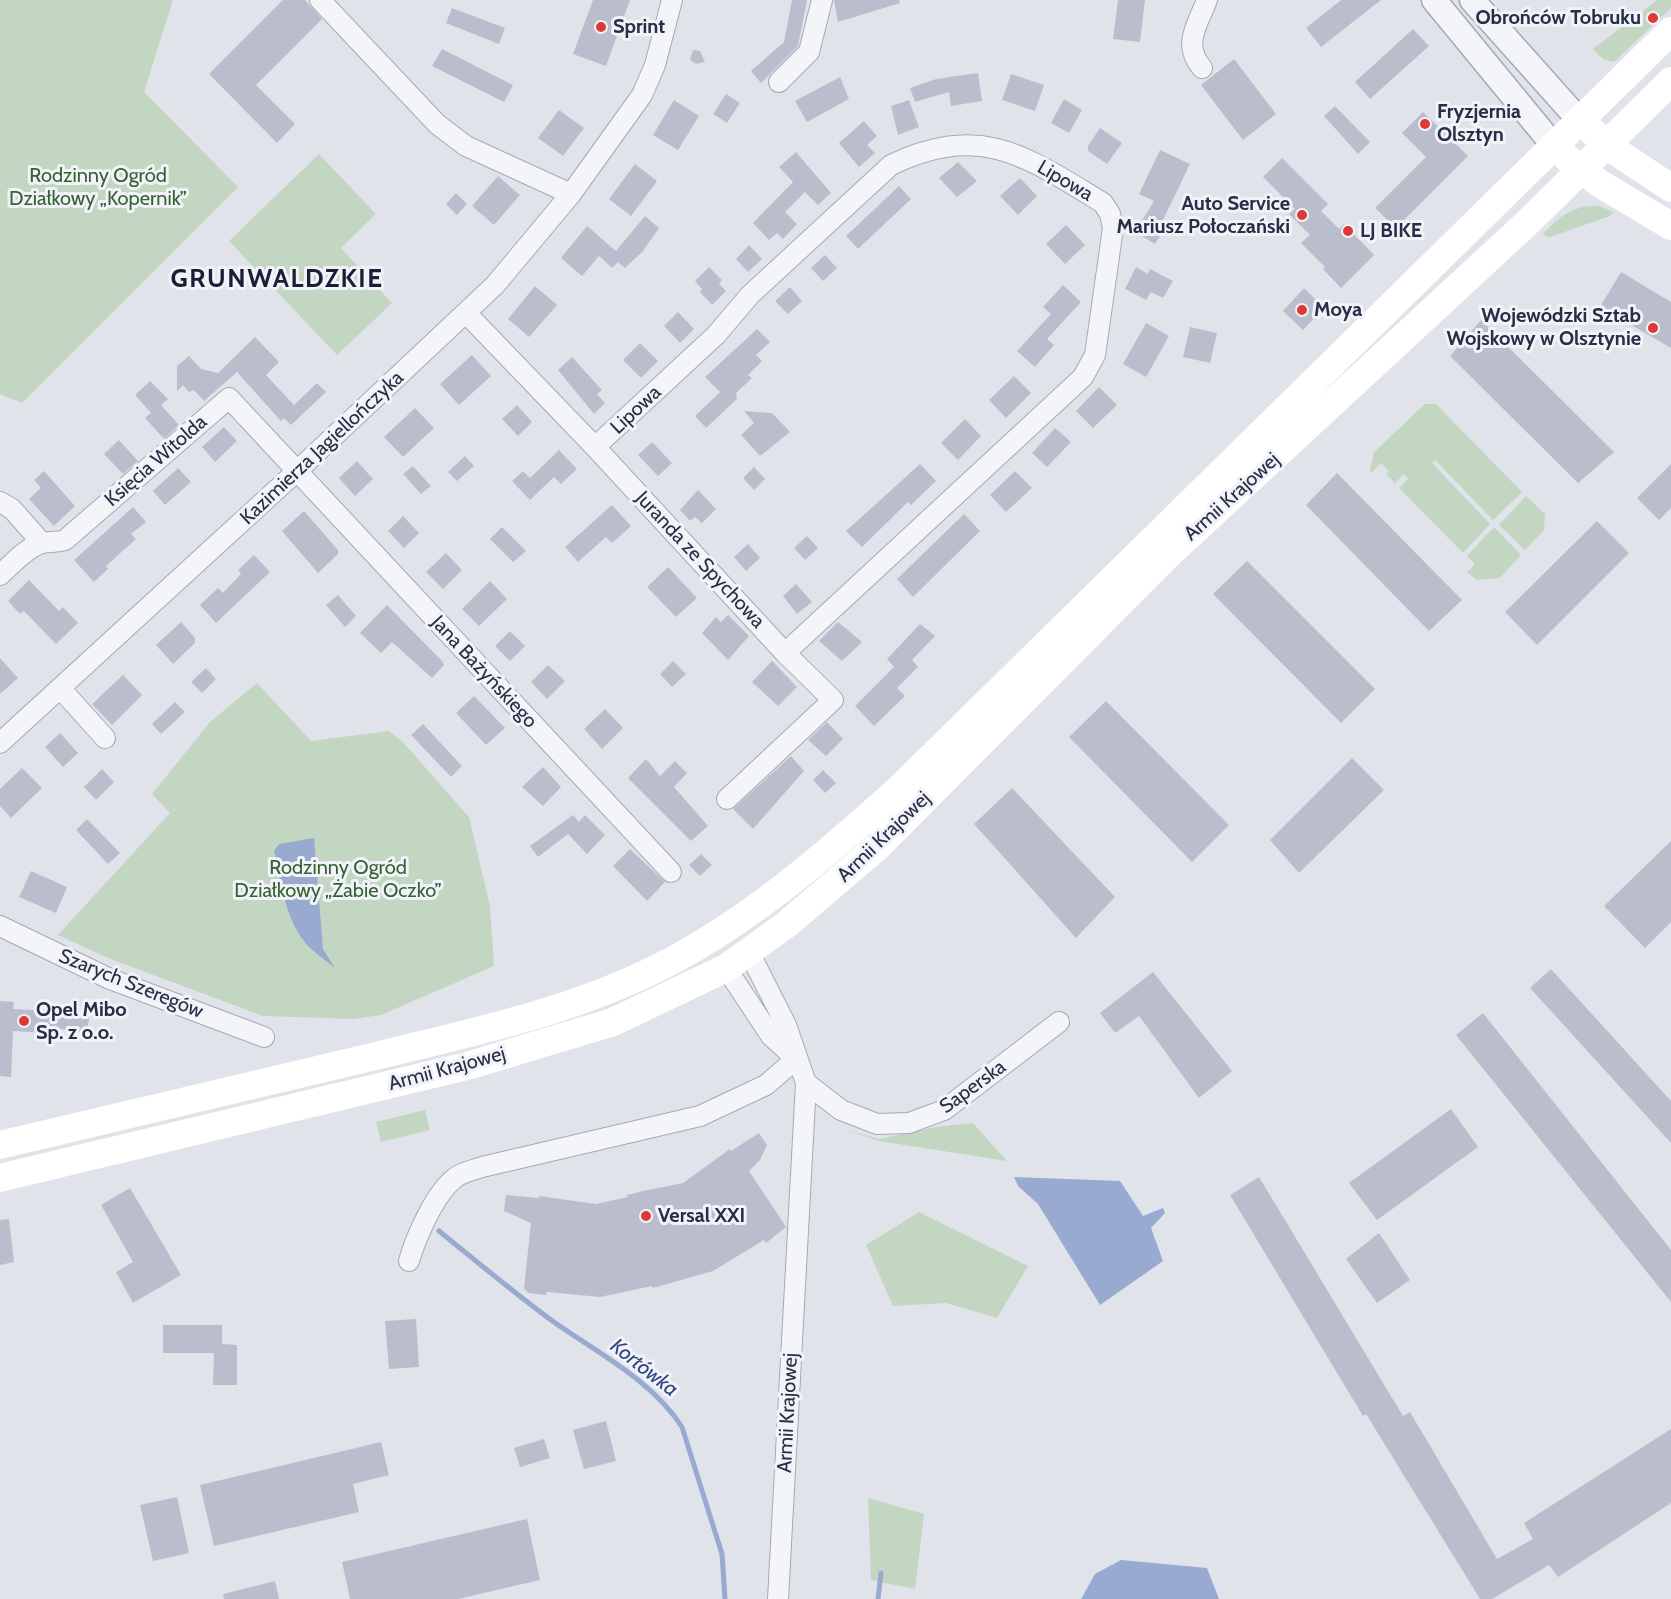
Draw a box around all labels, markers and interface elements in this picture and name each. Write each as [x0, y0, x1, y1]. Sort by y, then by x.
place label: Obrońców Tobruku [1476, 6, 1641, 30]
marker: Obrońców Tobruku [1646, 11, 1660, 25]
place label: Sprint [613, 15, 665, 39]
marker: Sprint [594, 20, 608, 34]
place label: Fryzjernia Olsztyn [1437, 100, 1521, 147]
marker: Fryzjernia Olsztyn [1418, 117, 1432, 131]
street label: Lipowa [1033, 156, 1097, 206]
park label: Rodzinny Ogród Działkowy „Kopernik” [9, 164, 187, 211]
place label: Auto Service Mariusz Połoczański [1117, 192, 1290, 239]
marker: Auto Service Mariusz Połoczański [1295, 208, 1309, 222]
place label: LJ BIKE [1360, 219, 1422, 243]
marker: LJ BIKE [1341, 224, 1355, 238]
district label: GRUNWALDZKIE [171, 263, 383, 295]
place label: Moya [1314, 298, 1362, 322]
marker: Moya [1295, 303, 1309, 317]
place label: Wojewódzki Sztab Wojskowy w Olsztynie [1447, 304, 1641, 351]
marker: Wojewódzki Sztab Wojskowy w Olsztynie [1646, 321, 1660, 335]
street label: Kazimierza Jagiellończyka [235, 366, 409, 530]
street label: Lipowa [606, 381, 666, 439]
street label: Księcia Witolda [100, 410, 212, 512]
street label: Armii Krajowej [1179, 448, 1285, 546]
street label: Juranda ze Spychowa [630, 486, 770, 634]
street label: Jana Bażyńskiego [426, 611, 542, 733]
street label: Armii Krajowej [832, 787, 936, 887]
park label: Rodzinny Ogród Działkowy „Żabie Oczko” [234, 856, 442, 903]
street label: Szarych Szeregów [55, 944, 207, 1024]
place label: Opel Mibo Sp. z o.o. [36, 998, 127, 1045]
marker: Opel Mibo Sp. z o.o. [17, 1014, 31, 1028]
street label: Armii Krajowej [386, 1042, 508, 1096]
street label: Saperska [935, 1055, 1011, 1119]
place label: Versal XXI [658, 1204, 745, 1228]
marker: Versal XXI [639, 1209, 653, 1223]
water label: Kortówka [605, 1334, 683, 1402]
street label: Armii Krajowej [773, 1352, 803, 1474]

